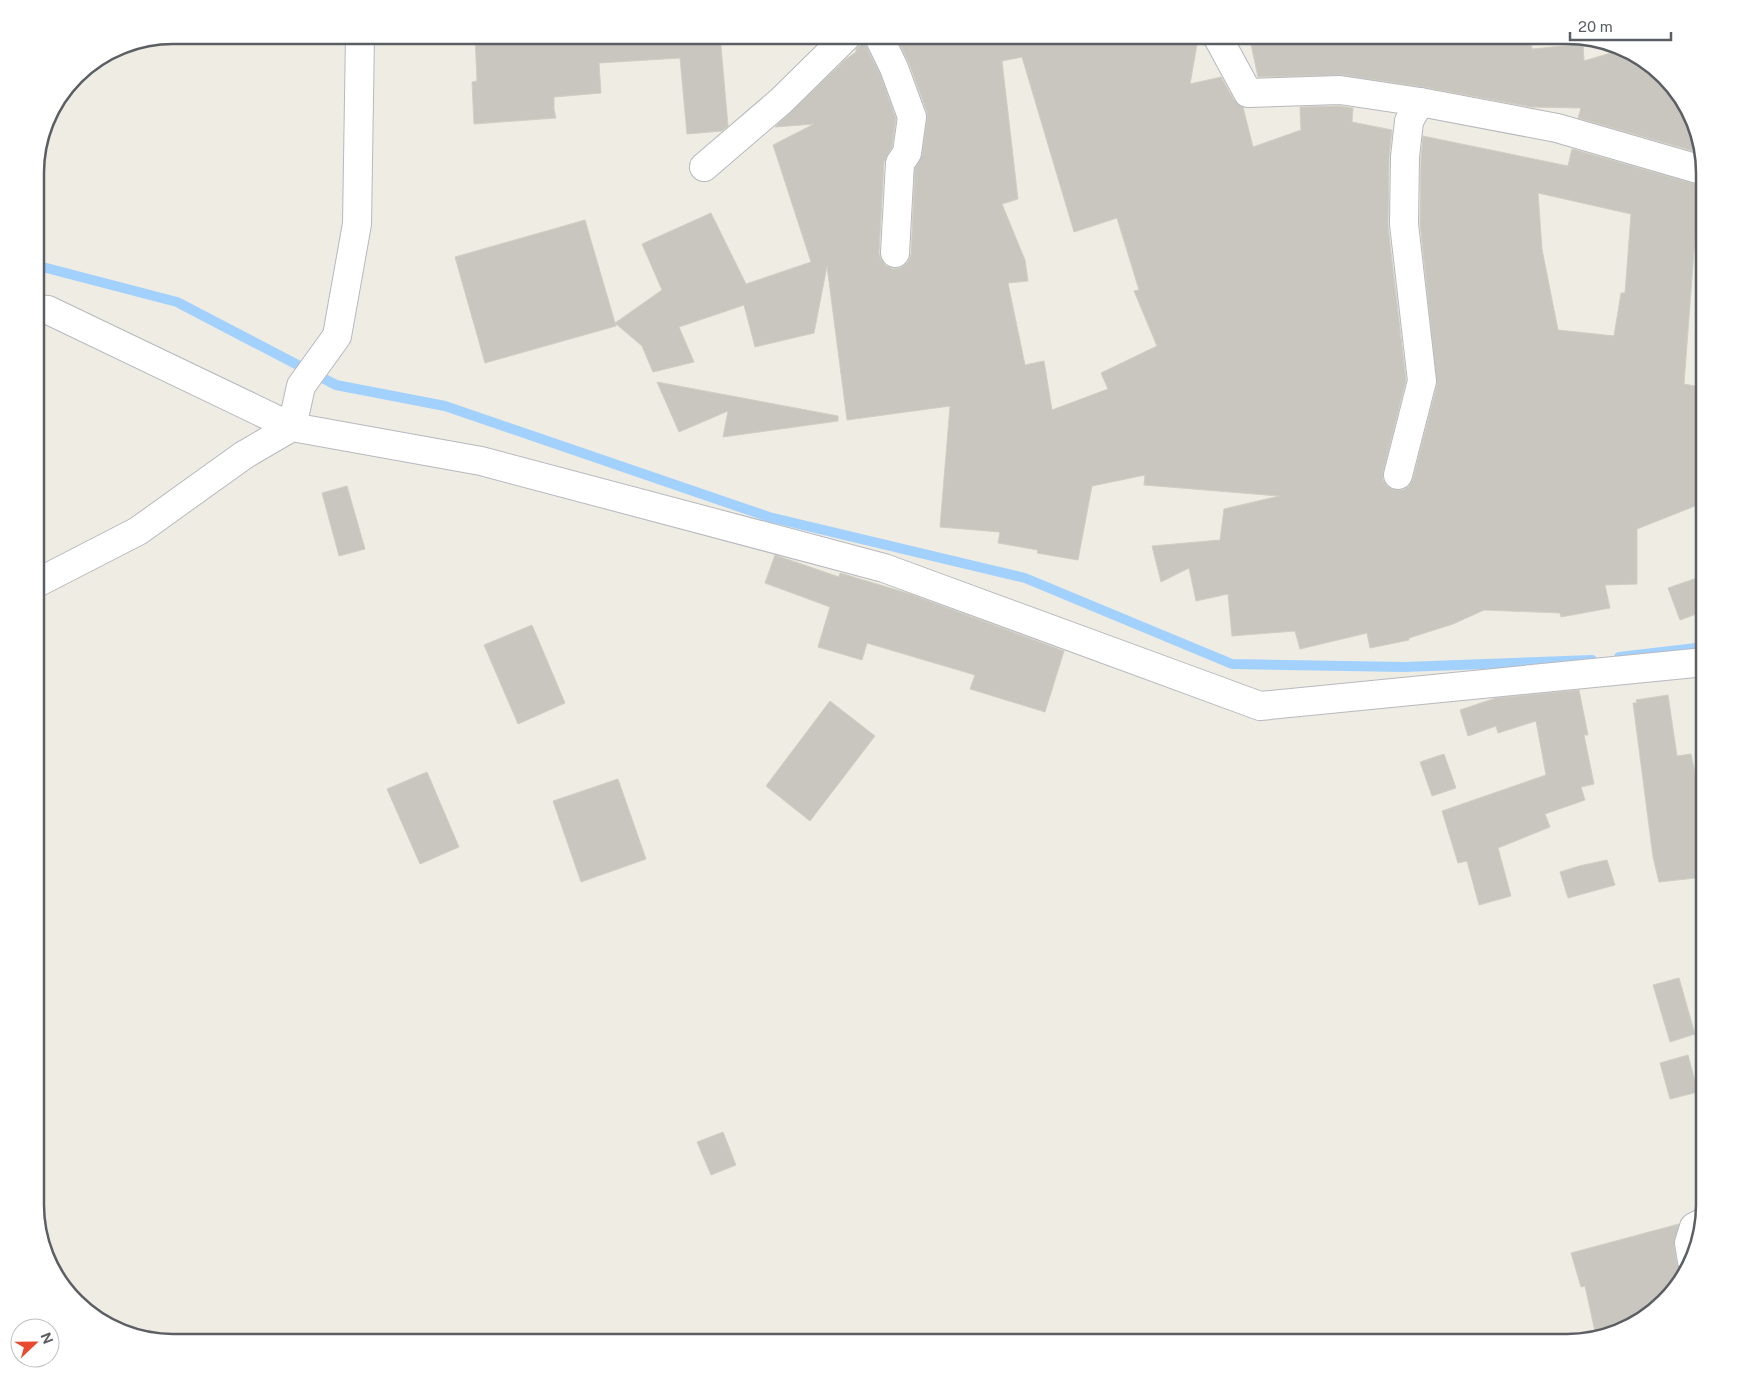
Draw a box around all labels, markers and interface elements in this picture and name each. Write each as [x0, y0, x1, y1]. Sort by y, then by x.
scale bar [1570, 10, 1671, 42]
text: 20 m [1578, 18, 1613, 35]
north arrow [10, 1318, 60, 1368]
text: N [38, 1330, 57, 1346]

